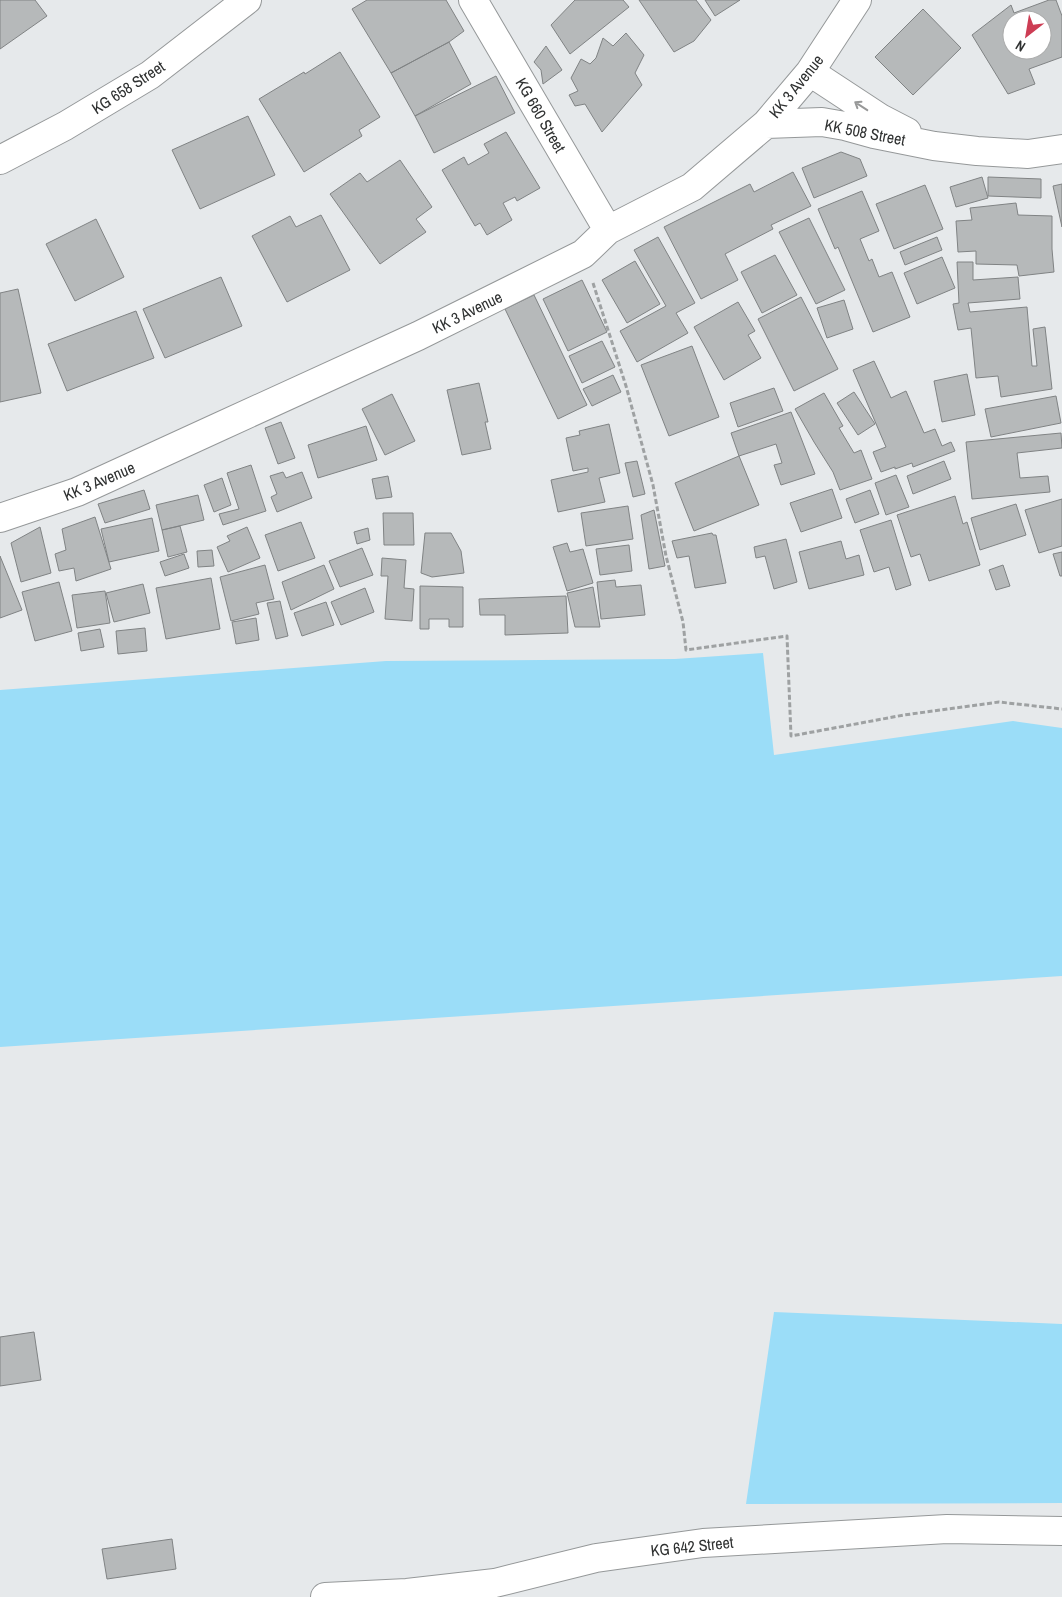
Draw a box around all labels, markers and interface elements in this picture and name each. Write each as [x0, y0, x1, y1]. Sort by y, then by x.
north arrow [1002, 10, 1052, 60]
text: N [1012, 36, 1028, 56]
street label: KK 3 Avenue [764, 50, 828, 122]
street label: KG 658 Street [87, 55, 169, 119]
street label: KG 660 Street [511, 73, 571, 157]
one-way arrow [854, 101, 868, 111]
street label: KK 508 Street [823, 113, 908, 151]
street label: KK 3 Avenue [428, 286, 506, 338]
street label: KK 3 Avenue [60, 456, 138, 506]
street label: KG 642 Street [649, 1531, 735, 1561]

